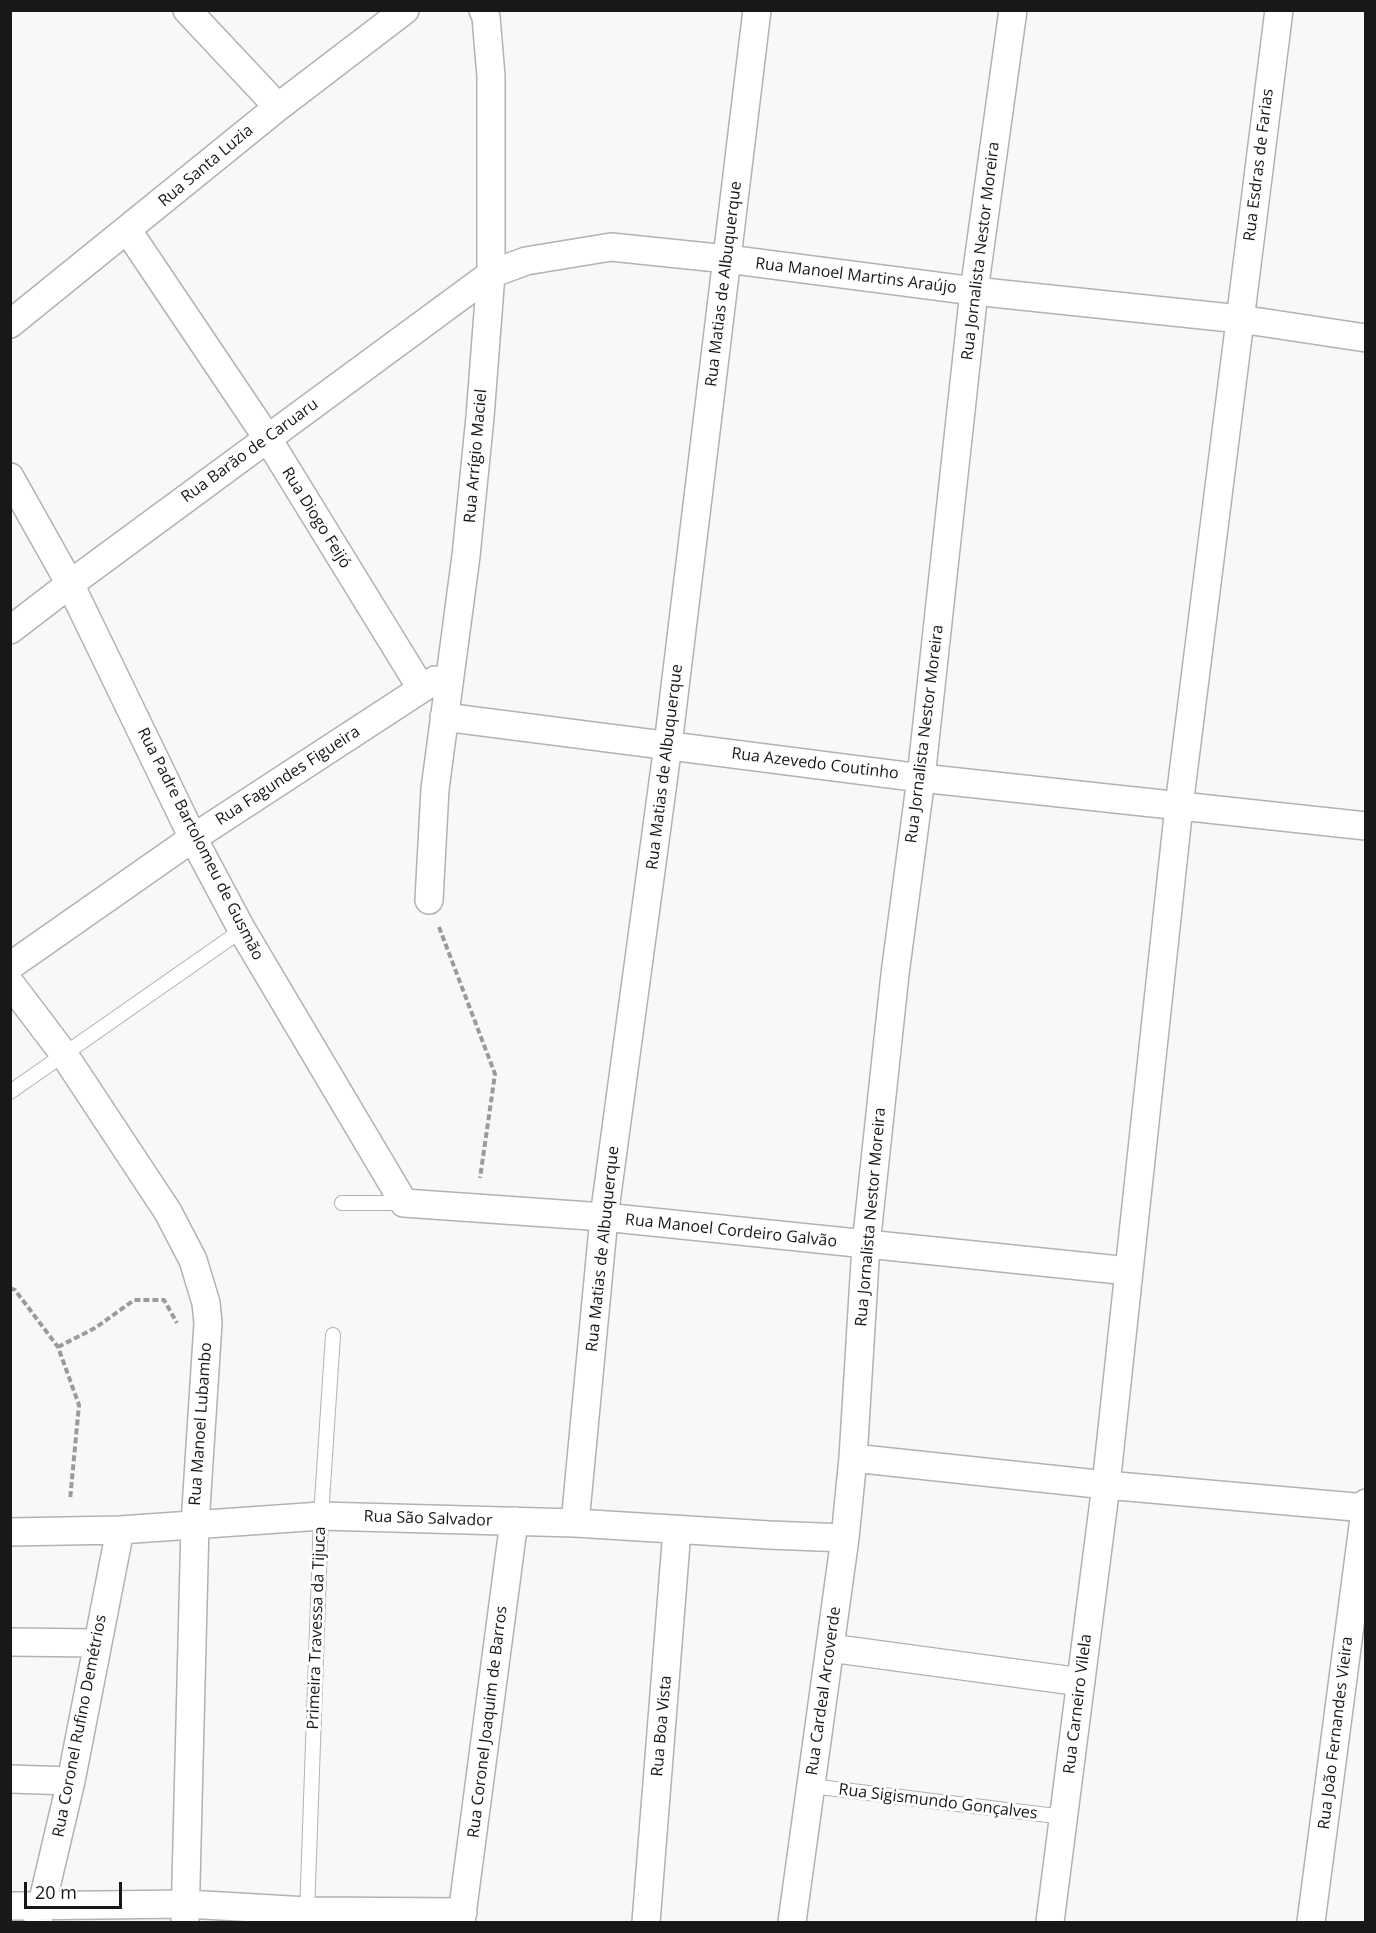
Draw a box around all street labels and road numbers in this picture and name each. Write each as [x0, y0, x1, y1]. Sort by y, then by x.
street label: Rua Esdras de Farias [1240, 88, 1278, 242]
street label: Rua Santa Luzia [155, 121, 257, 211]
street label: Rua Jornalista Nestor Moreira [958, 141, 1004, 361]
street label: Rua Matias de Albuquerque [702, 180, 746, 388]
street label: Rua Manoel Martins Araújo [754, 254, 958, 298]
street label: Rua Arrígio Maciel [461, 388, 491, 524]
street label: Rua Barão de Caruaru [178, 395, 322, 507]
street label: Rua Diogo Feijó [277, 464, 355, 572]
street label: Rua Jornalista Nestor Moreira [902, 624, 948, 844]
street label: Rua Matias de Albuquerque [643, 663, 687, 871]
street label: Rua Fagundes Figueira [212, 722, 364, 830]
street label: Rua Padre Bartolomeu de Gusmão [133, 724, 267, 964]
street label: Rua Azevedo Coutinho [730, 744, 900, 784]
street label: Rua Jornalista Nestor Moreira [852, 1107, 890, 1327]
street label: Rua Matias de Albuquerque [583, 1145, 623, 1353]
street label: Rua Manoel Cordeiro Galvão [624, 1210, 838, 1252]
street label: Rua Manoel Lubambo [186, 1342, 216, 1506]
street label: Rua São Salvador [363, 1507, 493, 1531]
street label: Primeira Travessa da Tijuca [304, 1526, 330, 1730]
street label: Rua Coronel Joaquim de Barros [464, 1605, 512, 1839]
street label: Rua Cardeal Arcoverde [803, 1605, 845, 1777]
street label: Rua Coronel Rufino Demétrios [49, 1613, 111, 1839]
street label: Rua Carneiro Vilela [1060, 1633, 1096, 1775]
street label: Rua João Fernandes Vieira [1315, 1635, 1357, 1831]
street label: Rua Boa Vista [648, 1675, 676, 1777]
street label: Rua Sigismundo Gonçalves [837, 1780, 1039, 1824]

